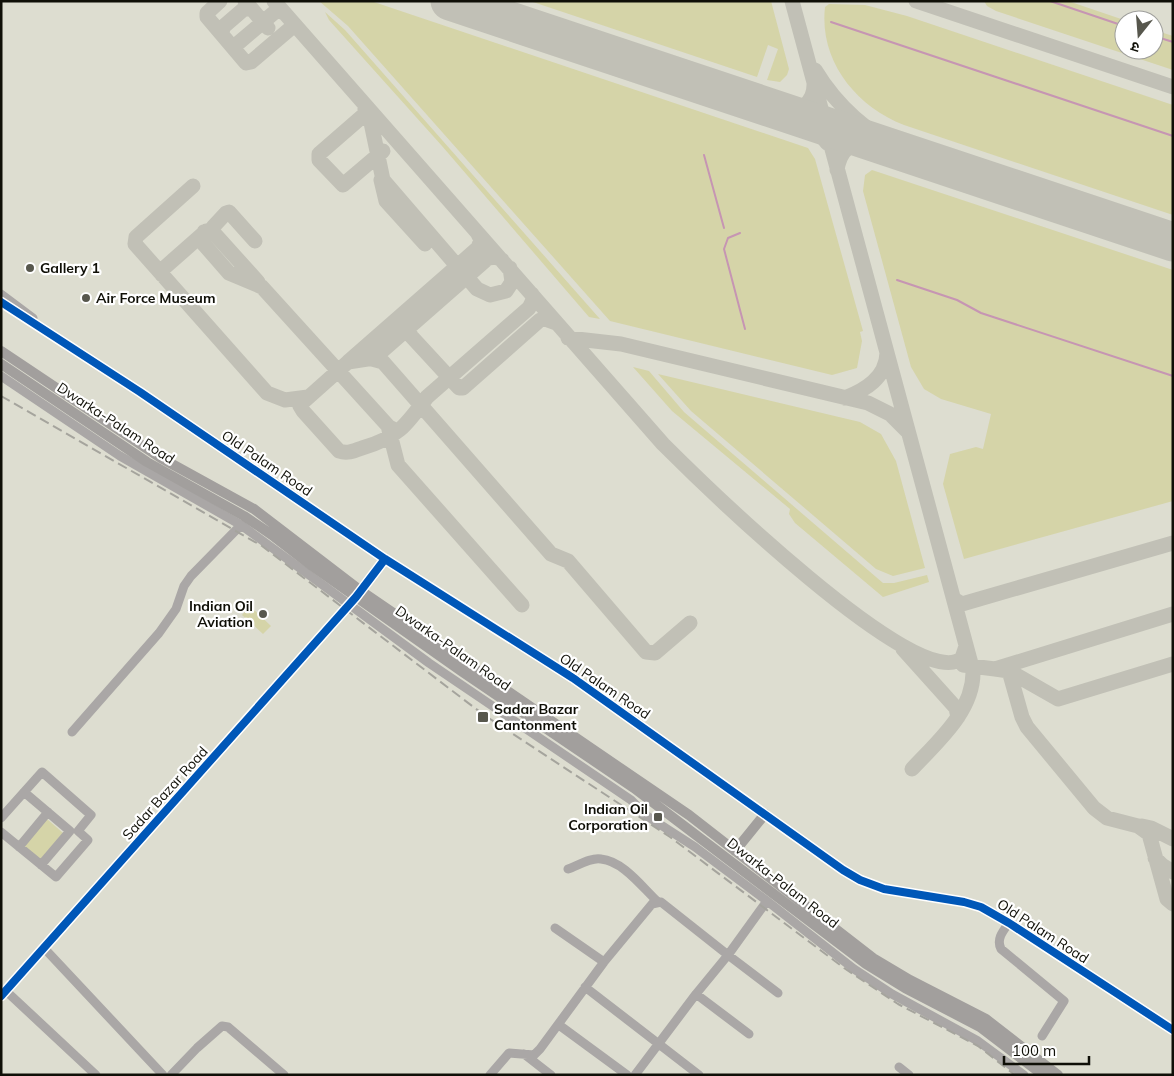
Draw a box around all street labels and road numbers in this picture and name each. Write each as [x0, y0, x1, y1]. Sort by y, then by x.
street label: Dwarka-Palam Road [54, 378, 178, 468]
street label: Old Palam Road [218, 426, 316, 500]
street label: Dwarka-Palam Road [392, 601, 514, 695]
street label: Old Palam Road [556, 649, 654, 723]
street label: Sadar Bazar Road [118, 743, 212, 843]
street label: Dwarka-Palam Road [724, 834, 842, 932]
street label: Old Palam Road [994, 895, 1092, 967]

